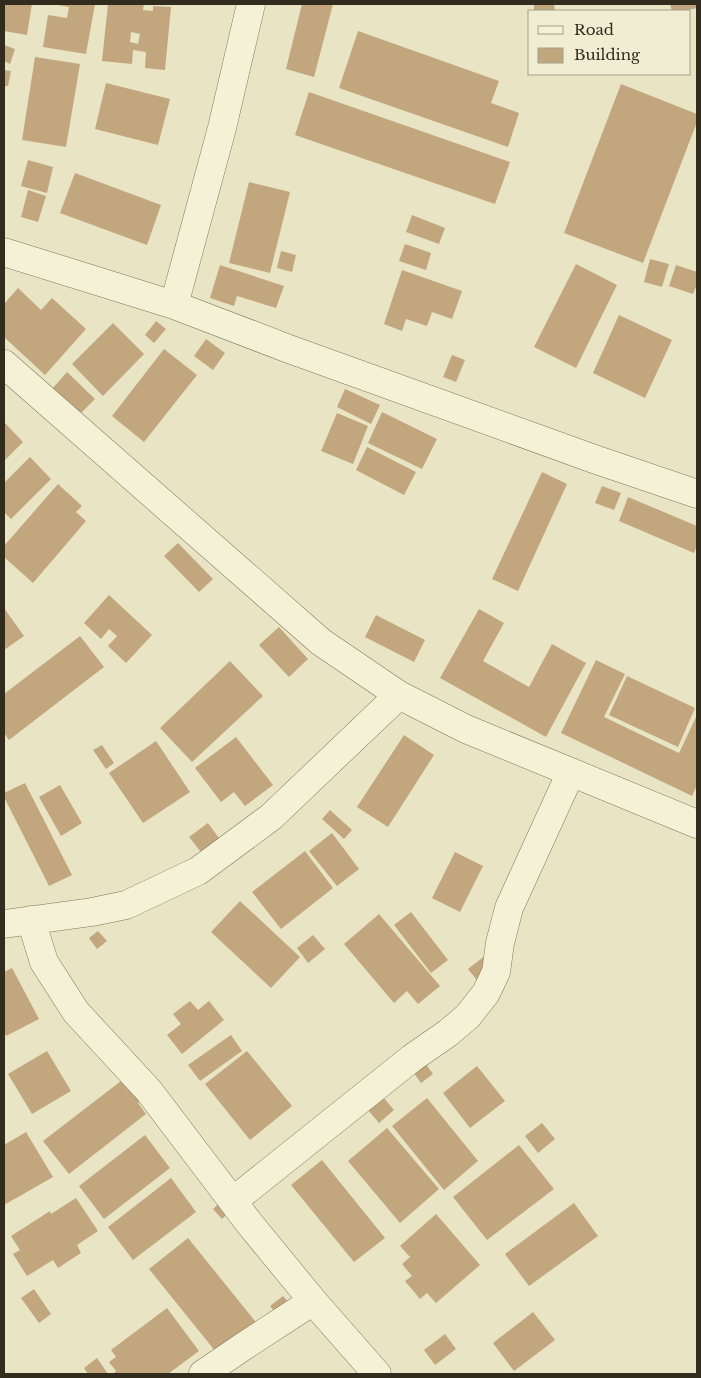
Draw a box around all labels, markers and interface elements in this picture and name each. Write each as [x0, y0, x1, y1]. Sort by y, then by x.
legend [528, 10, 691, 75]
text: Road [574, 20, 614, 39]
text: Building [574, 45, 641, 64]

